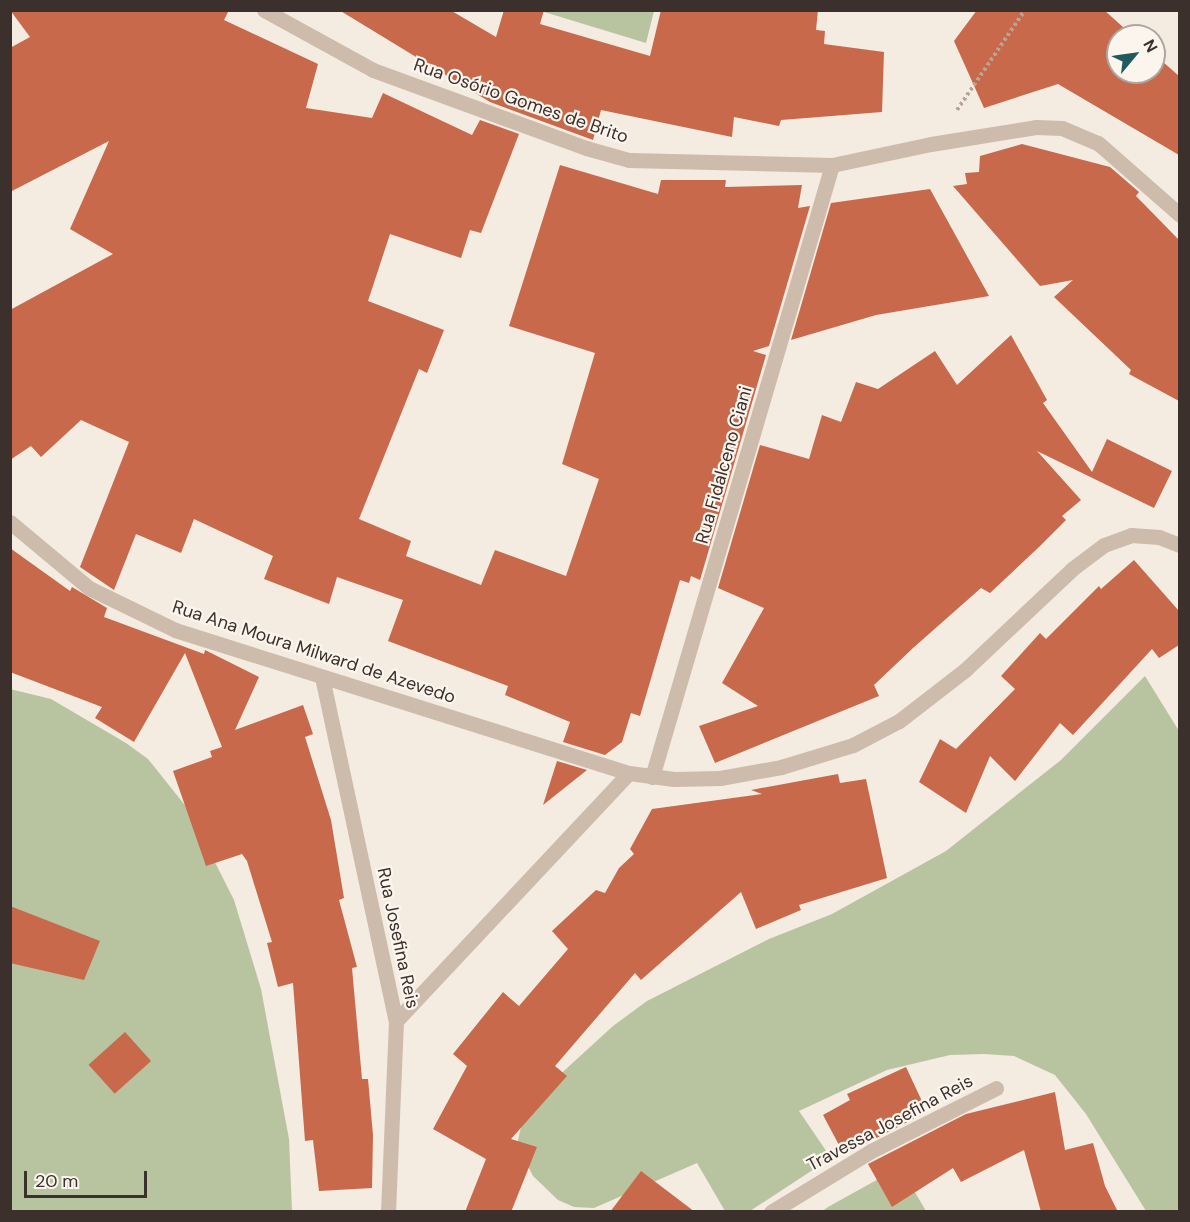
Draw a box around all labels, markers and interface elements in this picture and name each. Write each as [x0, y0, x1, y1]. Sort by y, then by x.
north arrow [1106, 24, 1166, 84]
text: N [1138, 36, 1162, 56]
street label: Rua Osório Gomes de Brito [411, 54, 631, 148]
street label: Rua Fidalceno Ciani [691, 384, 757, 546]
street label: Rua Ana Moura Milward de Azevedo [170, 596, 458, 708]
street label: Rua Josefina Reis [373, 866, 423, 1010]
street label: Travessa Josefina Reis [803, 1070, 977, 1176]
scale bar [27, 1159, 150, 1197]
text: 20 m [35, 1169, 78, 1193]

